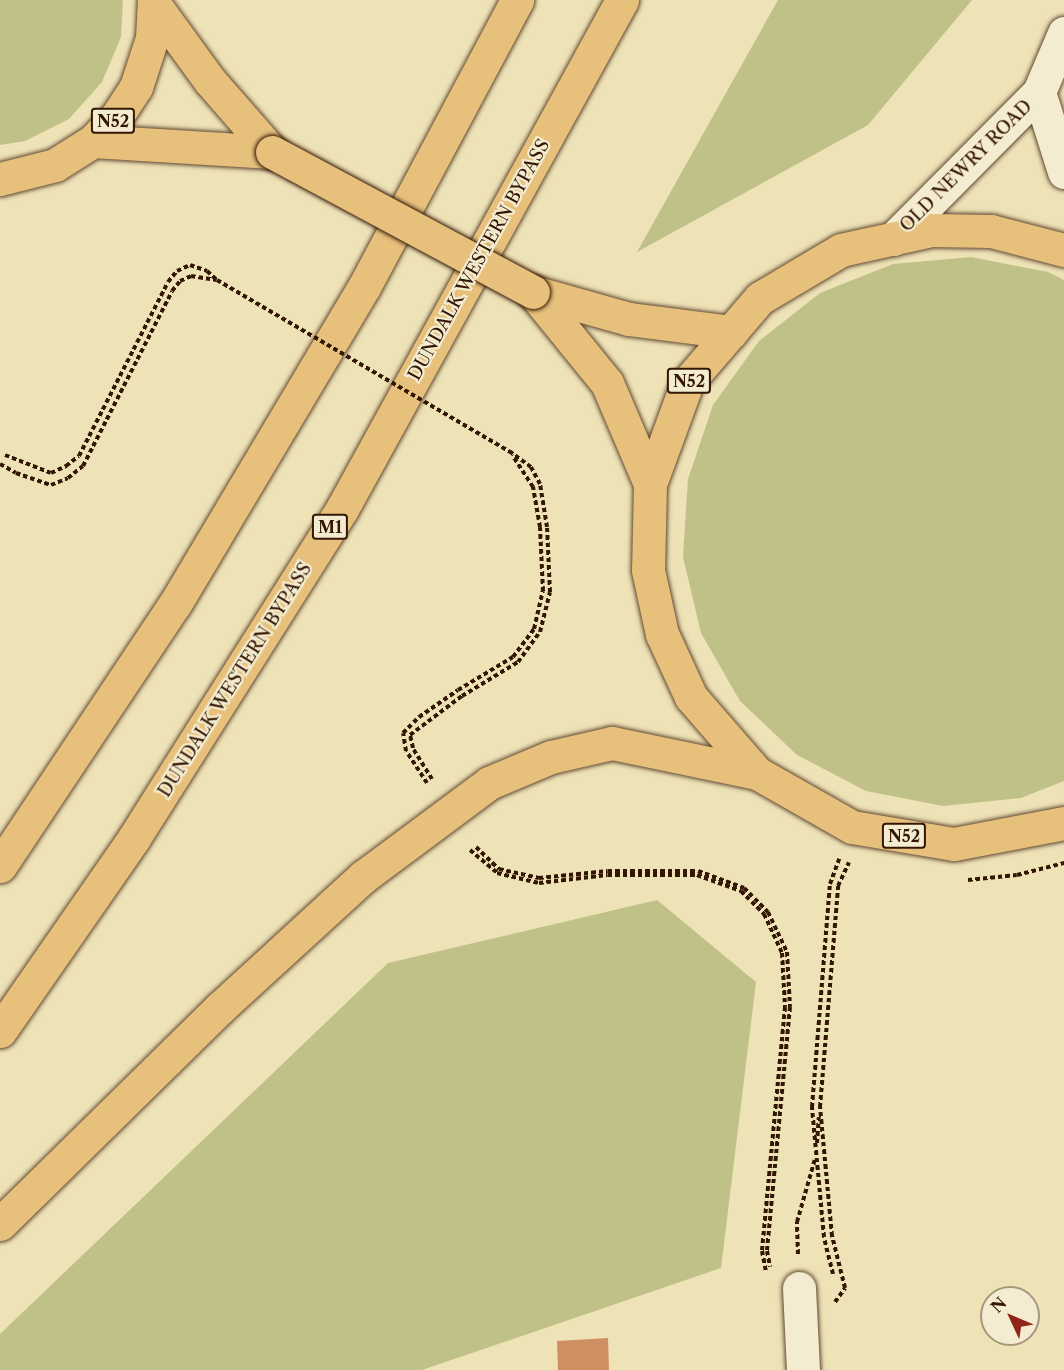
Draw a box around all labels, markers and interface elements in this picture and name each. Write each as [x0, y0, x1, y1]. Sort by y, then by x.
street label: OLD NEWRY ROAD [895, 95, 1037, 237]
road number: N52 [90, 108, 136, 134]
street label: DUNDALK WESTERN BYPASS [403, 135, 555, 385]
road number: N52 [666, 368, 712, 394]
road number: M1 [310, 514, 350, 540]
street label: DUNDALK WESTERN BYPASS [153, 558, 317, 802]
road number: N52 [882, 823, 926, 849]
north arrow [980, 1286, 1040, 1346]
text: N [986, 1293, 1011, 1317]

